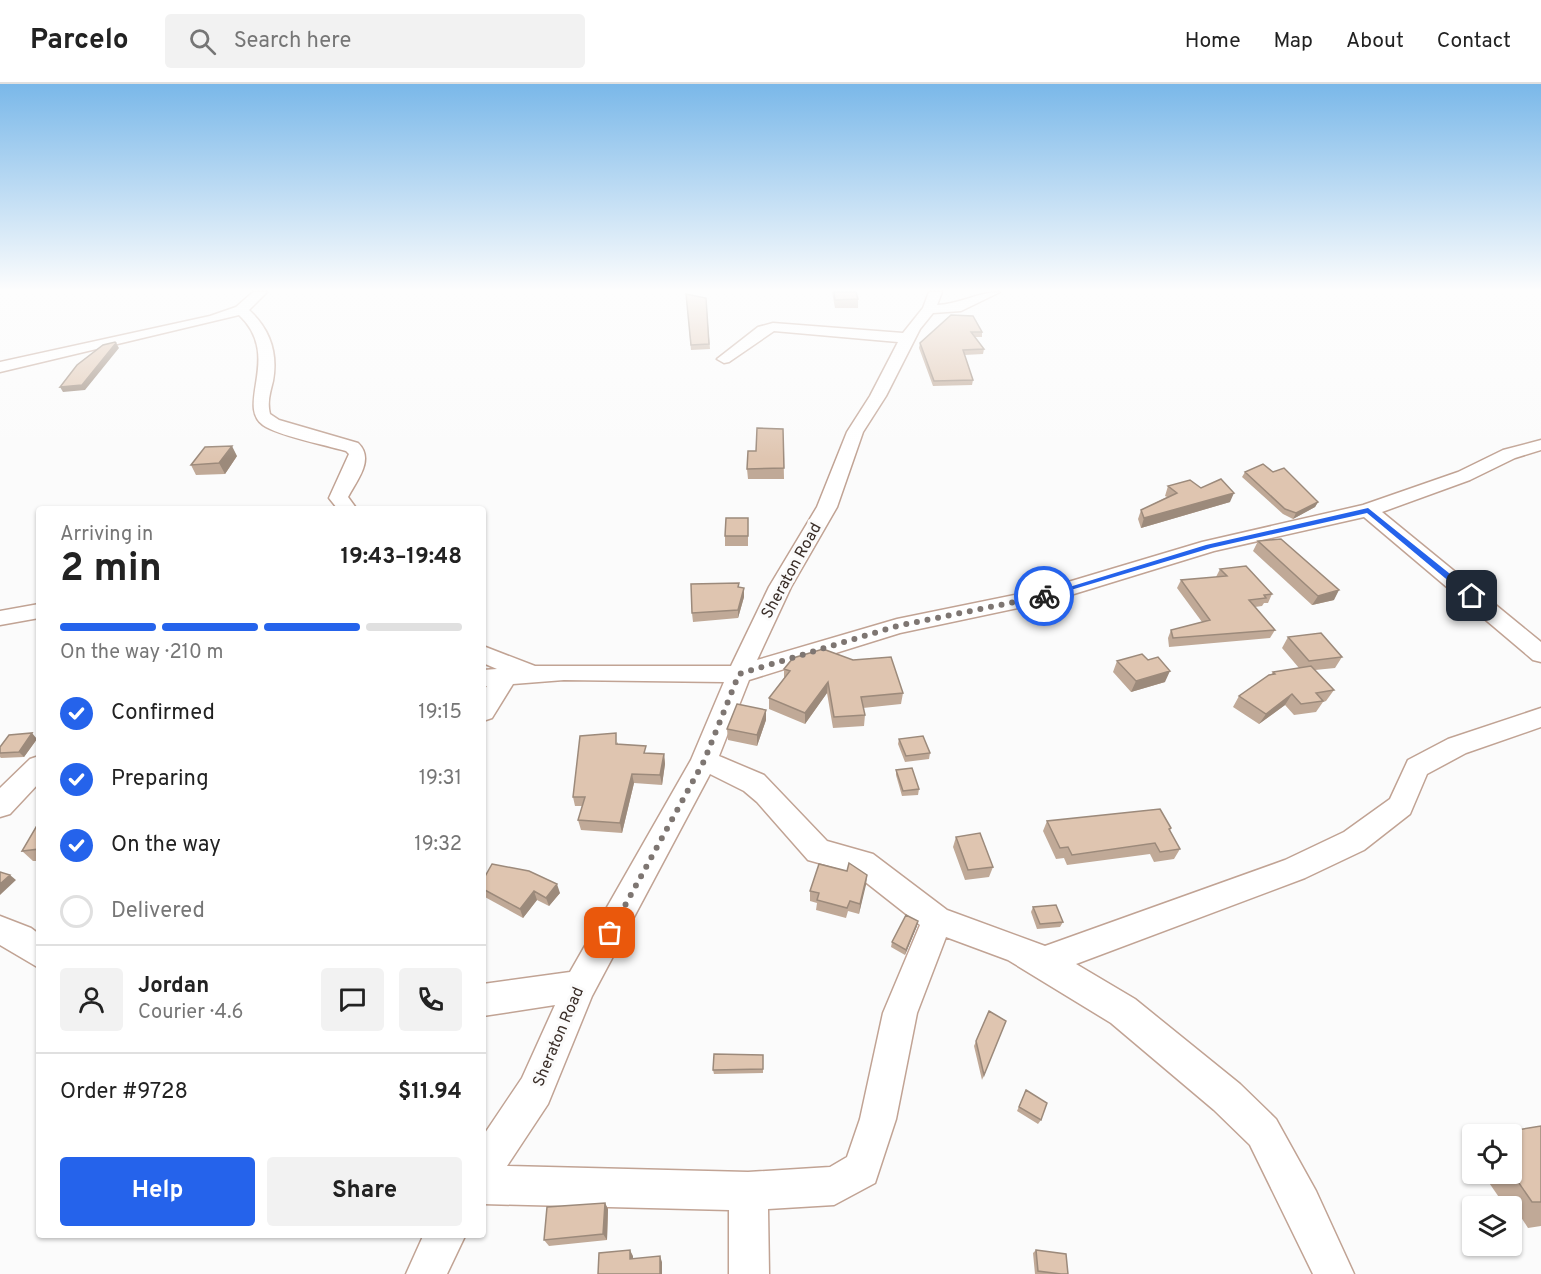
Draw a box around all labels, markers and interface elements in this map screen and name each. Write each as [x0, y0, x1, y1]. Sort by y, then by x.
search box [165, 14, 585, 68]
text: Parcelo [30, 23, 129, 59]
icon: search [186, 25, 219, 58]
text: Search here [234, 28, 351, 55]
text: Home [1185, 28, 1241, 55]
text: Map [1274, 28, 1313, 55]
text: About [1346, 28, 1404, 55]
text: Contact [1437, 28, 1511, 55]
street label: Sheraton Road [758, 520, 826, 622]
text: Arriving in [60, 522, 153, 548]
text: 19:43–19:48 [340, 544, 462, 571]
text: 2 min [60, 546, 162, 595]
courier [1014, 566, 1074, 626]
pin [1446, 570, 1497, 621]
icon: home [1455, 579, 1488, 612]
icon: bike [1028, 580, 1061, 613]
text: On the way · 210 m [60, 640, 224, 666]
icon: check [60, 697, 93, 730]
text: Confirmed [111, 700, 215, 727]
text: 19:15 [418, 700, 462, 726]
icon: check [60, 763, 93, 796]
text: Preparing [111, 766, 209, 793]
text: 19:31 [419, 766, 462, 792]
icon: check [60, 829, 93, 862]
text: On the way [111, 832, 221, 859]
text: 19:32 [414, 832, 462, 858]
text: Delivered [111, 898, 205, 925]
pin [584, 907, 635, 958]
icon: bag [593, 916, 626, 949]
button: person [60, 968, 123, 1031]
button: chat [321, 968, 384, 1031]
button: phone [399, 968, 462, 1031]
text: Jordan [138, 973, 209, 1000]
street label: Sheraton Road [529, 984, 589, 1090]
text: Courier · 4.6 [138, 1000, 243, 1026]
text: Order #9728 [60, 1079, 188, 1106]
text: $11.94 [398, 1079, 462, 1106]
map controls [1462, 1124, 1522, 1256]
button: locate [1462, 1124, 1522, 1184]
button: Help [60, 1157, 255, 1226]
button: Share [267, 1157, 462, 1226]
button: layers [1462, 1196, 1522, 1256]

